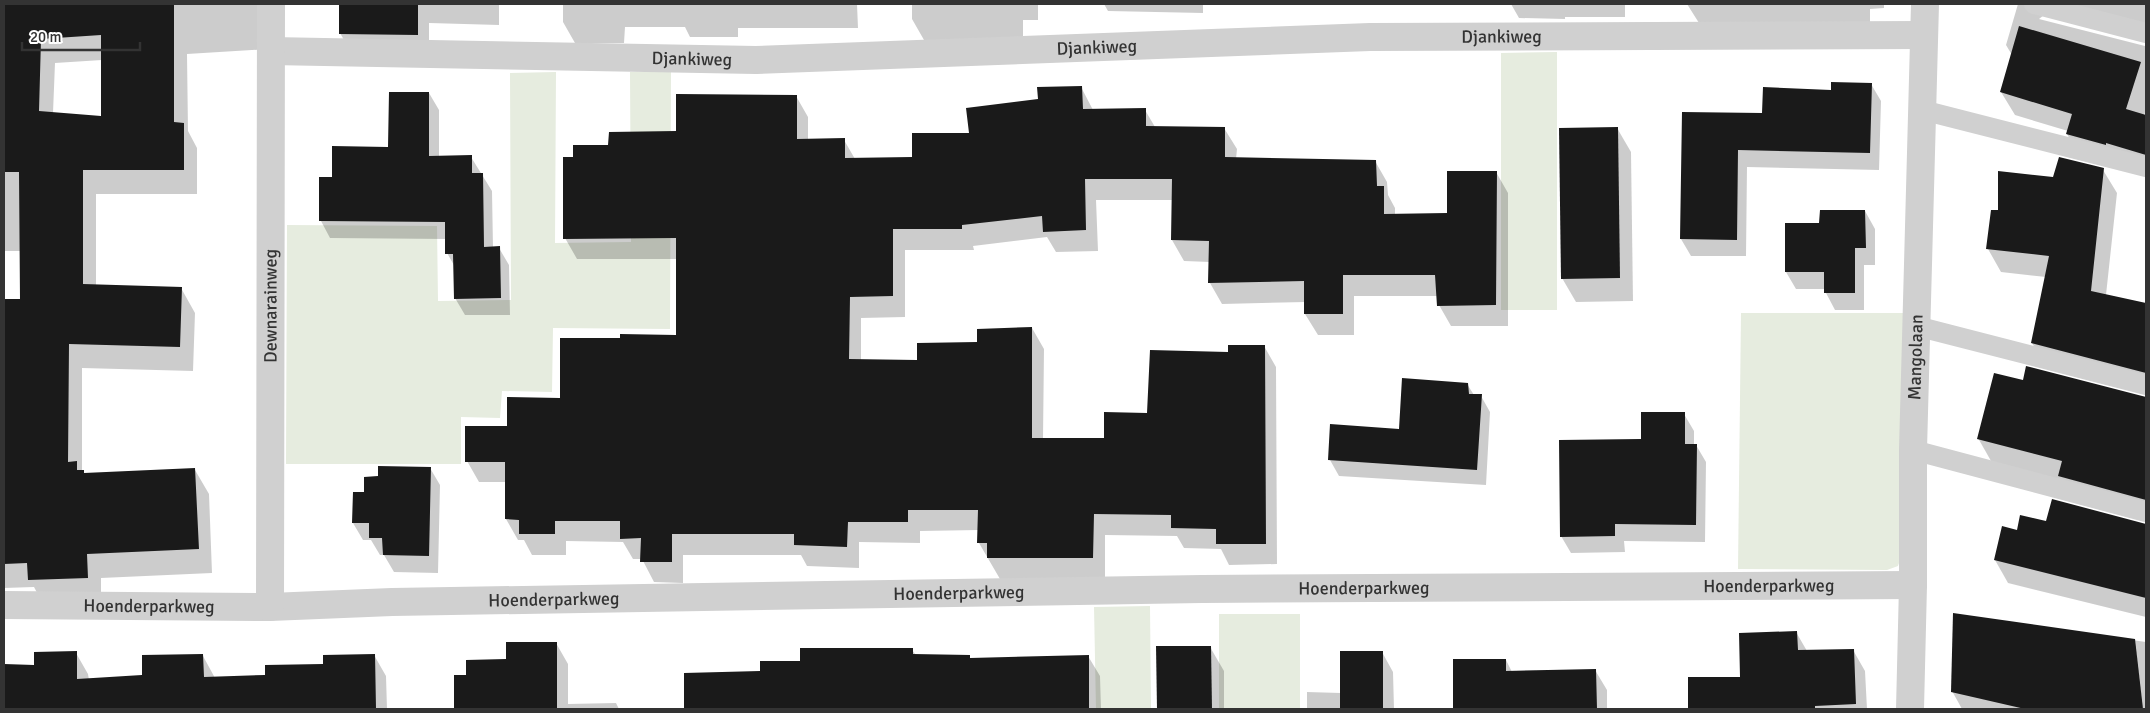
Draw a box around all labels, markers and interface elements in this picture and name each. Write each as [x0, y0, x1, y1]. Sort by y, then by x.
scale bar [22, 20, 140, 52]
street label: Djankiweg [1461, 25, 1542, 48]
text: 20 m [30, 28, 61, 46]
street label: Djankiweg [1056, 35, 1137, 60]
street label: Djankiweg [651, 47, 732, 71]
street label: Dewnarainweg [259, 249, 282, 363]
street label: Mangolaan [1903, 314, 1928, 400]
street label: Hoenderparkweg [1703, 574, 1834, 597]
street label: Hoenderparkweg [1298, 577, 1429, 599]
street label: Hoenderparkweg [893, 581, 1025, 605]
street label: Hoenderparkweg [488, 587, 620, 611]
street label: Hoenderparkweg [83, 595, 215, 618]

